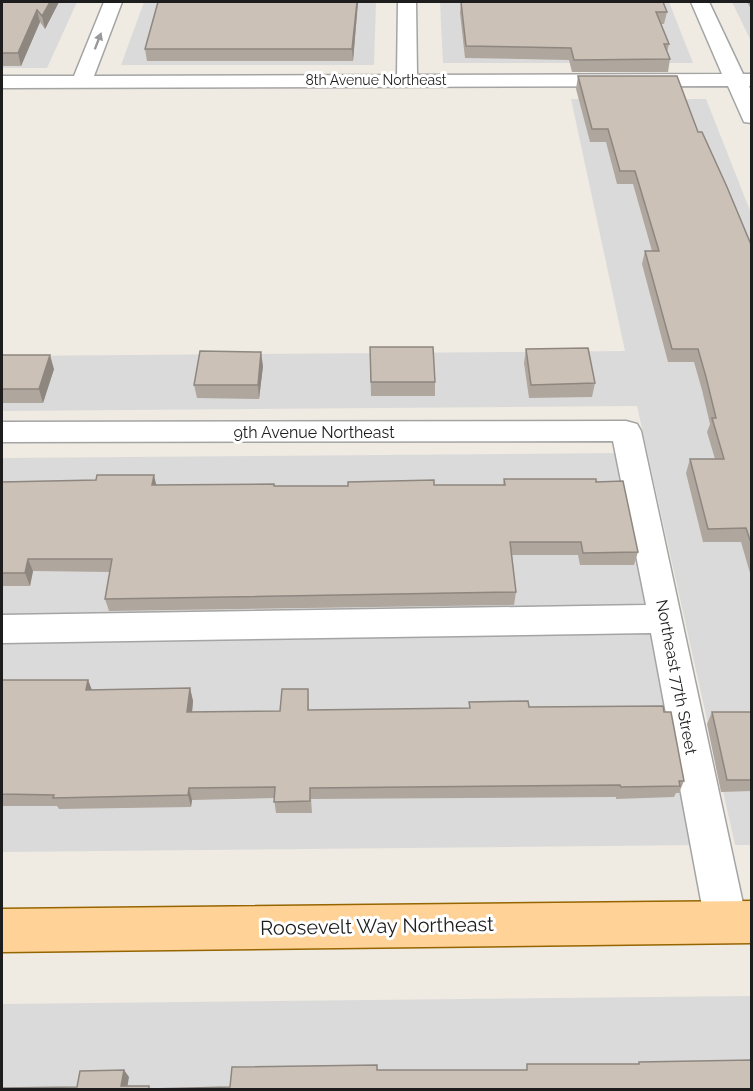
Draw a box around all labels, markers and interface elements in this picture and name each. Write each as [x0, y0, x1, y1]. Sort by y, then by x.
one-way arrow [93, 32, 103, 50]
street label: 8th Avenue Northeast [305, 72, 447, 88]
street label: 9th Avenue Northeast [233, 423, 395, 442]
street label: Northeast 77th Street [652, 598, 701, 757]
street label: Roosevelt Way Northeast [260, 912, 494, 940]

